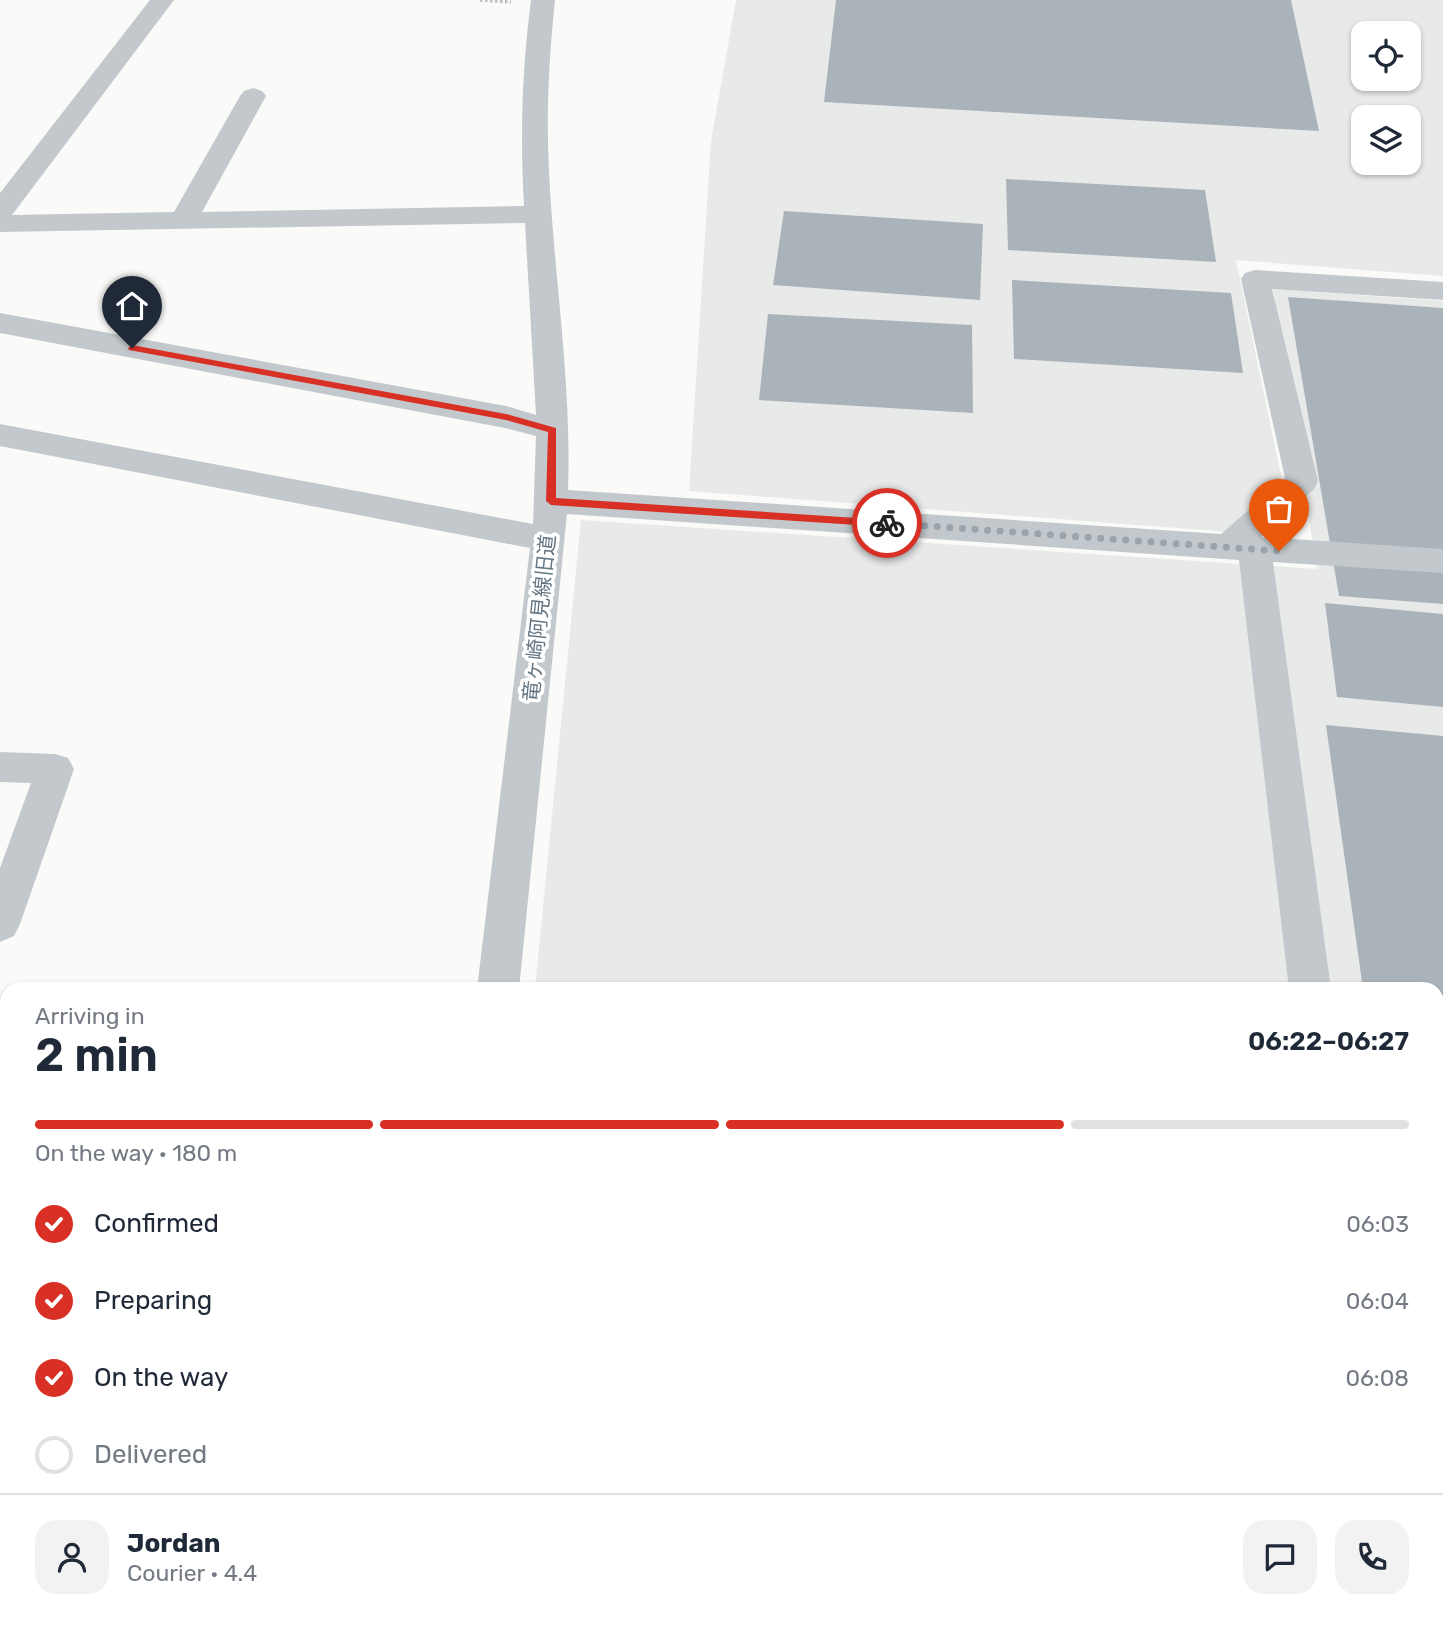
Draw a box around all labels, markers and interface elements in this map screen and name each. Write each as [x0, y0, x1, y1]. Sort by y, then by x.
map controls [1351, 21, 1421, 175]
button: locate [1351, 21, 1421, 91]
button: layers [1351, 105, 1421, 175]
pin [102, 276, 162, 348]
icon: home [113, 287, 151, 325]
pin [1249, 479, 1309, 551]
courier [852, 488, 922, 558]
icon: bag [1260, 490, 1298, 528]
icon: bike [868, 504, 906, 542]
street label: 竜ヶ崎阿見線旧道 [518, 533, 560, 703]
text: Arriving in [35, 1002, 145, 1030]
text: 06:22–06:27 [1248, 1026, 1409, 1057]
text: 2 min [35, 1028, 158, 1083]
text: On the way · 180 m [35, 1139, 237, 1167]
icon: check [35, 1205, 73, 1243]
text: Confirmed [94, 1208, 219, 1239]
text: 06:03 [1346, 1210, 1409, 1238]
icon: check [35, 1282, 73, 1320]
text: Preparing [94, 1285, 212, 1316]
text: 06:04 [1346, 1287, 1409, 1315]
icon: check [35, 1359, 73, 1397]
text: On the way [94, 1362, 228, 1393]
text: 06:08 [1345, 1364, 1409, 1392]
text: Delivered [94, 1439, 207, 1470]
button: person [35, 1520, 109, 1594]
button: chat [1243, 1520, 1317, 1594]
button: phone [1335, 1520, 1409, 1594]
text: Jordan [127, 1528, 220, 1559]
text: Courier · 4.4 [127, 1559, 257, 1587]

